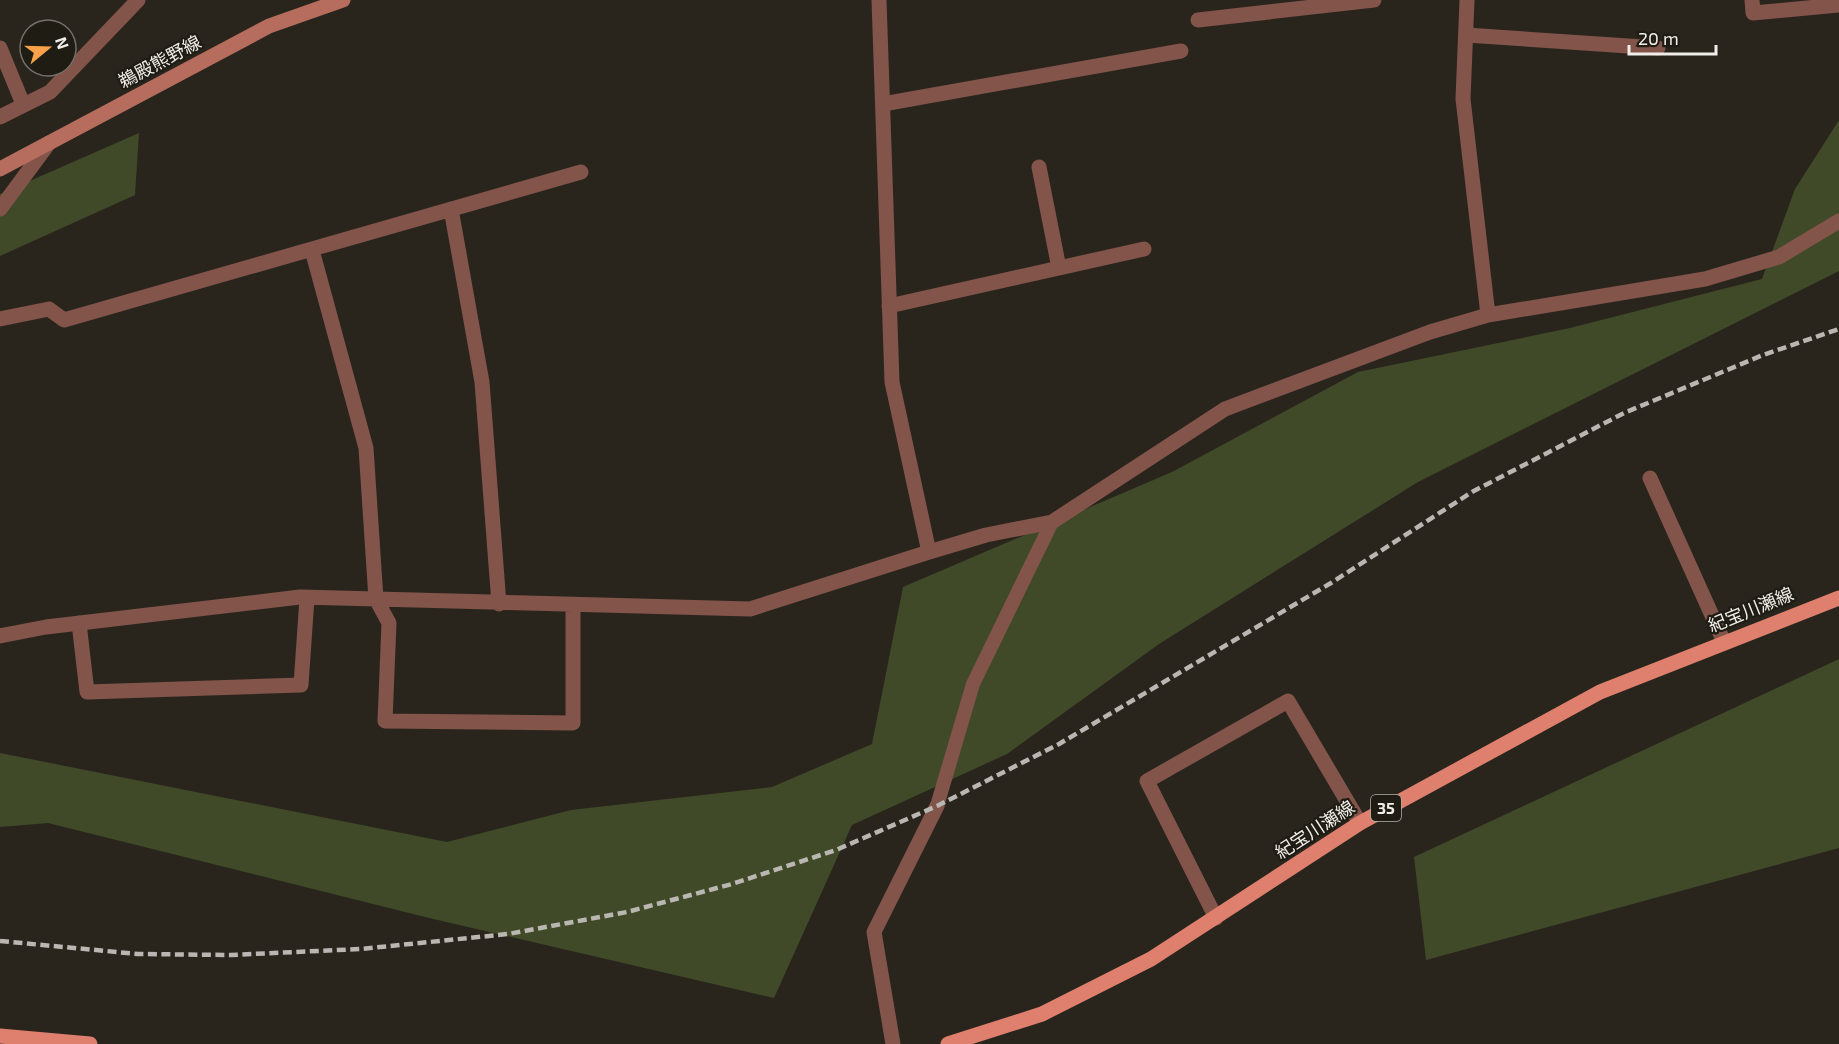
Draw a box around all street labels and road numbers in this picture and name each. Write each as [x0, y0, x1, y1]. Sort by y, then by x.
street label: 鵜殿熊野線 [115, 30, 204, 92]
street label: 紀宝川瀬線 [1705, 582, 1796, 636]
street label: 紀宝川瀬線 [1271, 795, 1358, 863]
road number: 35 [1371, 795, 1401, 821]

